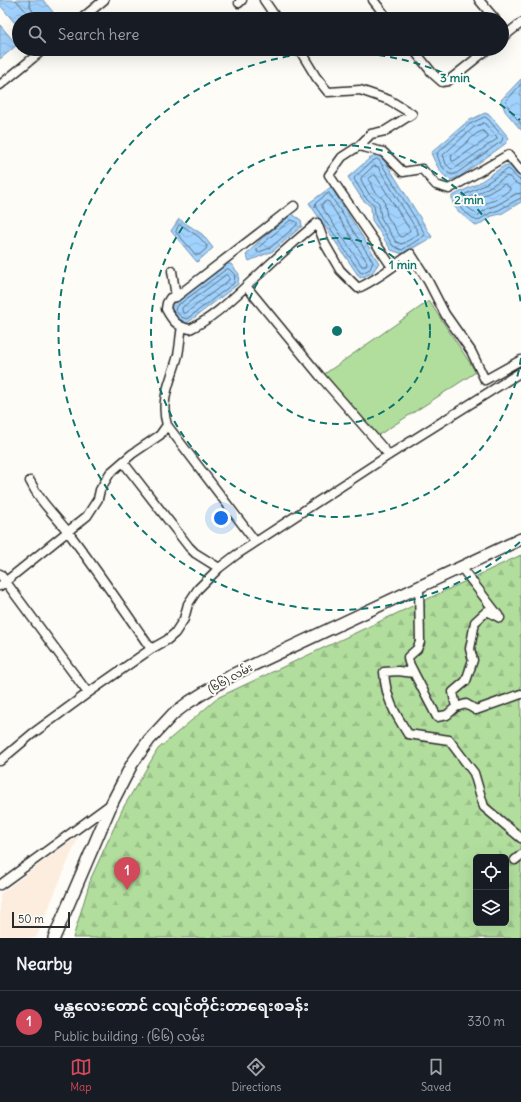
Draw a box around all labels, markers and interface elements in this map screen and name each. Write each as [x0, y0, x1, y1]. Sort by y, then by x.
search box [12, 12, 509, 56]
icon: search [26, 23, 48, 45]
text: Search here [58, 25, 139, 44]
text: 3 min [440, 70, 470, 85]
text: 2 min [454, 192, 484, 207]
text: 1 min [389, 257, 417, 272]
centre of rings [330, 324, 344, 338]
your location [211, 508, 231, 528]
street label: (၆၆) လမ်း [205, 660, 255, 696]
map controls [473, 854, 509, 926]
button: locate [473, 854, 509, 890]
pin: 1 [114, 857, 140, 890]
button: layers [473, 890, 509, 926]
scale bar [12, 910, 70, 929]
text: 50 m [18, 912, 44, 926]
text: Nearby [16, 953, 72, 975]
text: မန္တလေးတောင် ငလျင်တိုင်းတာရေးစခန်း [54, 996, 309, 1015]
text: 1 [26, 1013, 32, 1030]
text: 330 m [467, 1013, 505, 1030]
text: Public building · (၆၆) လမ်း [54, 1028, 205, 1045]
tab: Map [70, 1056, 92, 1094]
tab: Directions [232, 1056, 281, 1094]
tab: Saved [421, 1056, 451, 1094]

